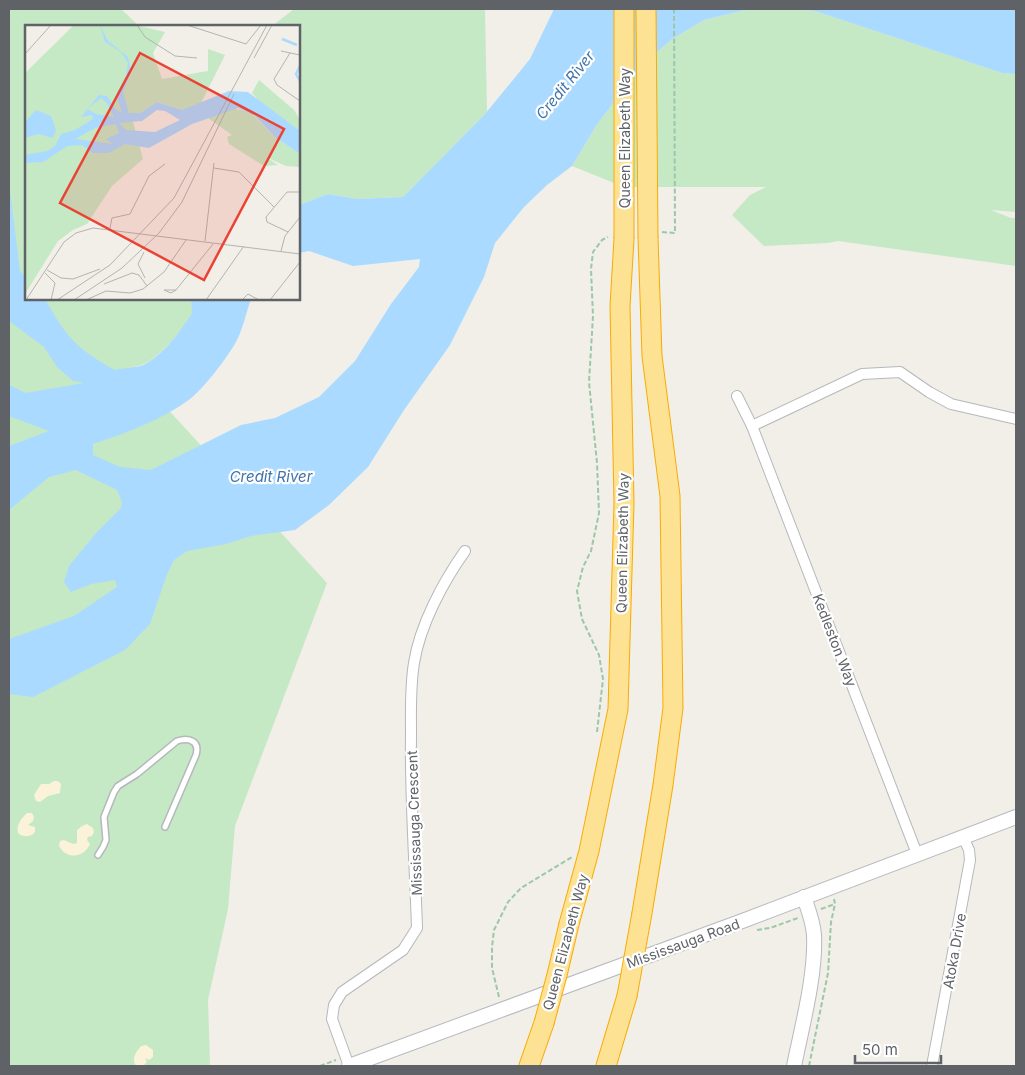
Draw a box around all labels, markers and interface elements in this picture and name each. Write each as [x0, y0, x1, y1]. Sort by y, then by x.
inset map [25, 25, 300, 300]
water label: Credit River [532, 47, 599, 123]
street label: Queen Elizabeth Way [616, 68, 633, 208]
water label: Credit River [230, 467, 313, 486]
street label: Queen Elizabeth Way [612, 473, 632, 613]
street label: Kedleston Way [809, 591, 861, 689]
street label: Mississauga Crescent [403, 750, 425, 896]
street label: Queen Elizabeth Way [539, 872, 591, 1012]
street label: Atoka Drive [939, 912, 969, 990]
street label: Mississauga Road [624, 915, 742, 971]
scale bar [855, 1032, 941, 1064]
text: 50 m [862, 1040, 898, 1059]

